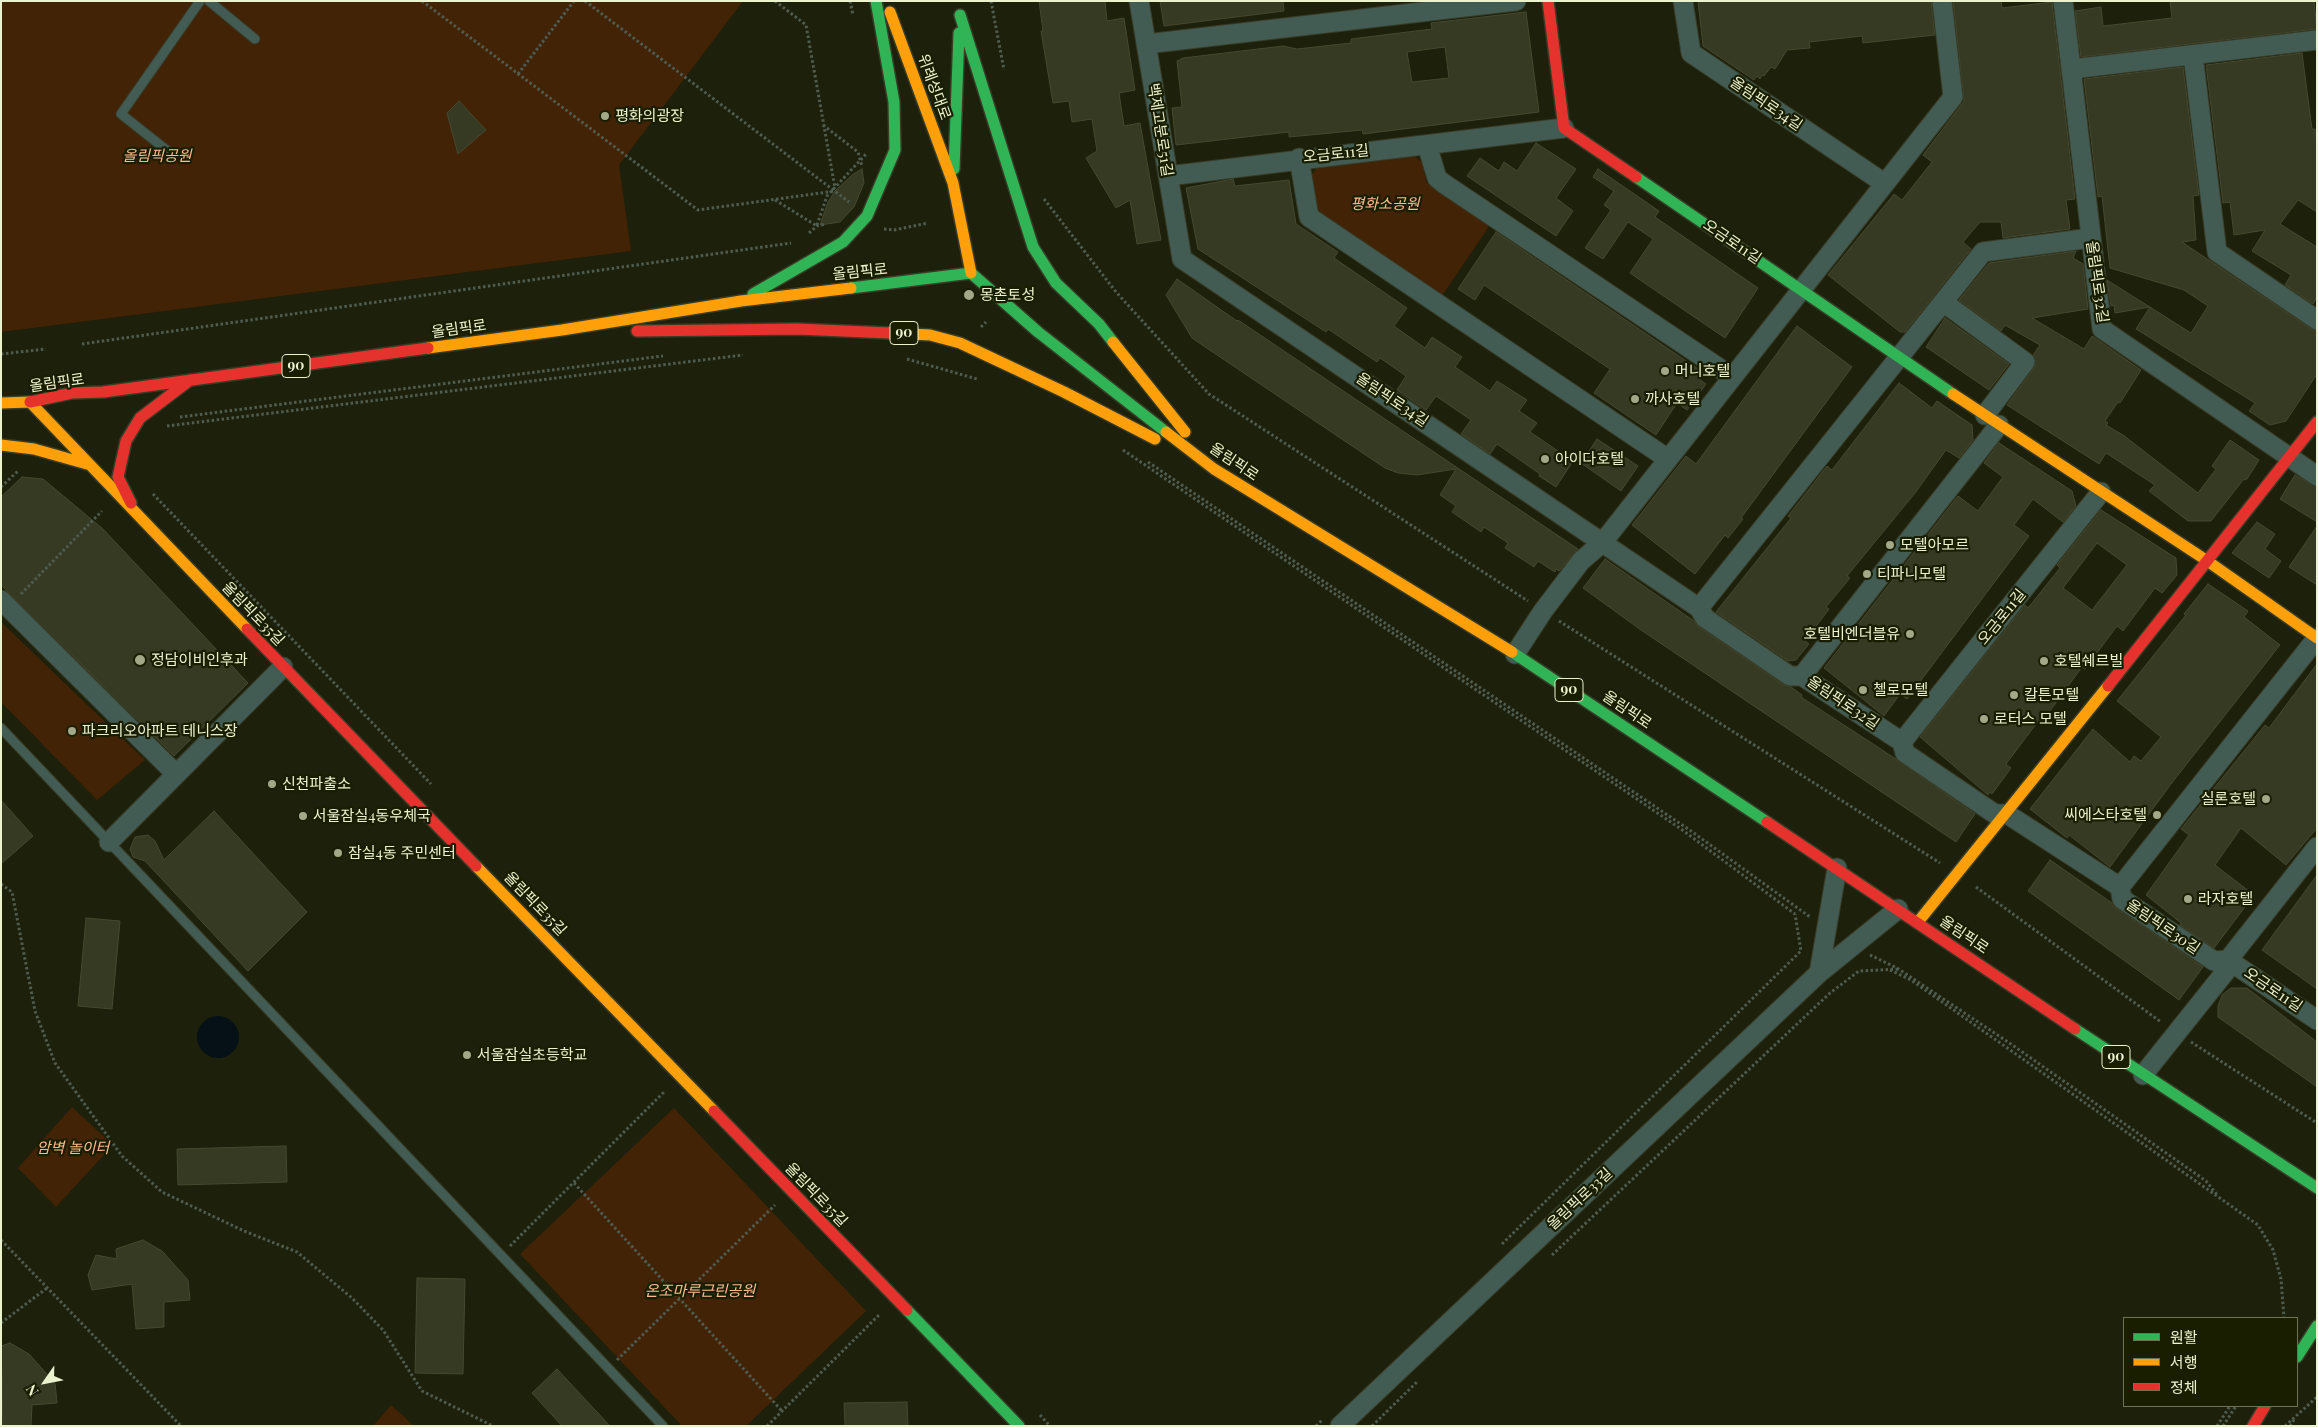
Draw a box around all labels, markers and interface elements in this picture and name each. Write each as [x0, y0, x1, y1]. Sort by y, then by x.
street label: 위례성대로 [914, 52, 954, 122]
street label: 올림픽로34길 [1726, 73, 1806, 135]
street label: 백제고분로51길 [1144, 82, 1176, 178]
place label: 평화의광장 [615, 107, 684, 125]
marker: 평화의광장 [599, 110, 611, 122]
street label: 오금로11길 [1302, 142, 1370, 166]
park label: 올림픽공원 [123, 147, 191, 165]
park label: 평화소공원 [1351, 195, 1419, 213]
street label: 오금로11길 [1699, 216, 1765, 268]
street label: 올림픽로32길 [2082, 240, 2112, 324]
street label: 올림픽로 [832, 260, 888, 284]
place label: 몽촌토성 [980, 286, 1035, 304]
marker: 몽촌토성 [962, 288, 976, 302]
street label: 올림픽로 [430, 316, 488, 342]
road number: 90 [890, 322, 918, 344]
road number: 90 [282, 354, 310, 378]
place label: 머니호텔 [1675, 362, 1730, 380]
marker: 머니호텔 [1659, 365, 1671, 377]
street label: 올림픽로34길 [1352, 369, 1432, 431]
street label: 올림픽로 [28, 370, 86, 396]
place label: 까사호텔 [1645, 390, 1700, 408]
marker: 까사호텔 [1629, 393, 1641, 405]
street label: 올림픽로 [1206, 439, 1262, 485]
place label: 아이다호텔 [1555, 450, 1624, 468]
marker: 아이다호텔 [1539, 453, 1551, 465]
place label: 모텔아모르 [1900, 536, 1969, 554]
marker: 모텔아모르 [1884, 539, 1896, 551]
place label: 티파니모텔 [1877, 565, 1946, 583]
marker: 티파니모텔 [1861, 568, 1873, 580]
street label: 올림픽로35길 [218, 578, 288, 650]
street label: 오금로11길 [1974, 586, 2030, 648]
place label: 호텔비엔더블유 [1803, 625, 1900, 643]
marker: 호텔비엔더블유 [1904, 628, 1916, 640]
place label: 정담이비인후과 [151, 651, 248, 669]
place label: 호텔쉐르빌 [2054, 652, 2123, 670]
marker: 정담이비인후과 [133, 653, 147, 667]
marker: 호텔쉐르빌 [2038, 655, 2050, 667]
street label: 올림픽로32길 [1804, 672, 1882, 734]
road number: 90 [1555, 678, 1583, 702]
place label: 첼로모텔 [1873, 681, 1928, 699]
marker: 첼로모텔 [1857, 684, 1869, 696]
place label: 칼튼모텔 [2024, 686, 2079, 704]
street label: 올림픽로 [1599, 687, 1655, 733]
marker: 칼튼모텔 [2008, 689, 2020, 701]
place label: 로터스 모텔 [1994, 710, 2067, 728]
marker: 로터스 모텔 [1978, 713, 1990, 725]
place label: 파크리오아파트 테니스장 [82, 722, 238, 740]
marker: 파크리오아파트 테니스장 [66, 725, 78, 737]
place label: 신천파출소 [282, 775, 351, 793]
marker: 신천파출소 [266, 778, 278, 790]
place label: 실론호텔 [2201, 790, 2256, 808]
marker: 실론호텔 [2260, 793, 2272, 805]
place label: 씨에스타호텔 [2064, 806, 2147, 824]
place label: 서울잠실4동우체국 [313, 807, 431, 825]
marker: 씨에스타호텔 [2151, 809, 2163, 821]
marker: 서울잠실4동우체국 [297, 810, 309, 822]
place label: 잠실4동 주민센터 [348, 844, 456, 862]
marker: 잠실4동 주민센터 [332, 847, 344, 859]
street label: 올림픽로35길 [500, 868, 570, 940]
place label: 라자호텔 [2198, 890, 2253, 908]
marker: 라자호텔 [2182, 893, 2194, 905]
street label: 올림픽로30길 [2123, 896, 2203, 958]
street label: 올림픽로 [1936, 912, 1992, 958]
street label: 오금로11길 [2240, 964, 2306, 1016]
place label: 서울잠실초등학교 [477, 1046, 587, 1064]
road number: 90 [2102, 1046, 2130, 1068]
marker: 서울잠실초등학교 [461, 1049, 473, 1061]
park label: 암벽 놀이터 [37, 1139, 109, 1157]
street label: 올림픽로35길 [781, 1159, 851, 1231]
street label: 올림픽로33길 [1544, 1164, 1616, 1234]
park label: 온조마루근린공원 [645, 1282, 755, 1300]
legend [2123, 1317, 2298, 1407]
text: 원활 [2170, 1327, 2198, 1347]
text: 서행 [2170, 1352, 2198, 1372]
north arrow [20, 1357, 70, 1407]
text: 정체 [2170, 1377, 2198, 1397]
text: N [21, 1381, 43, 1400]

